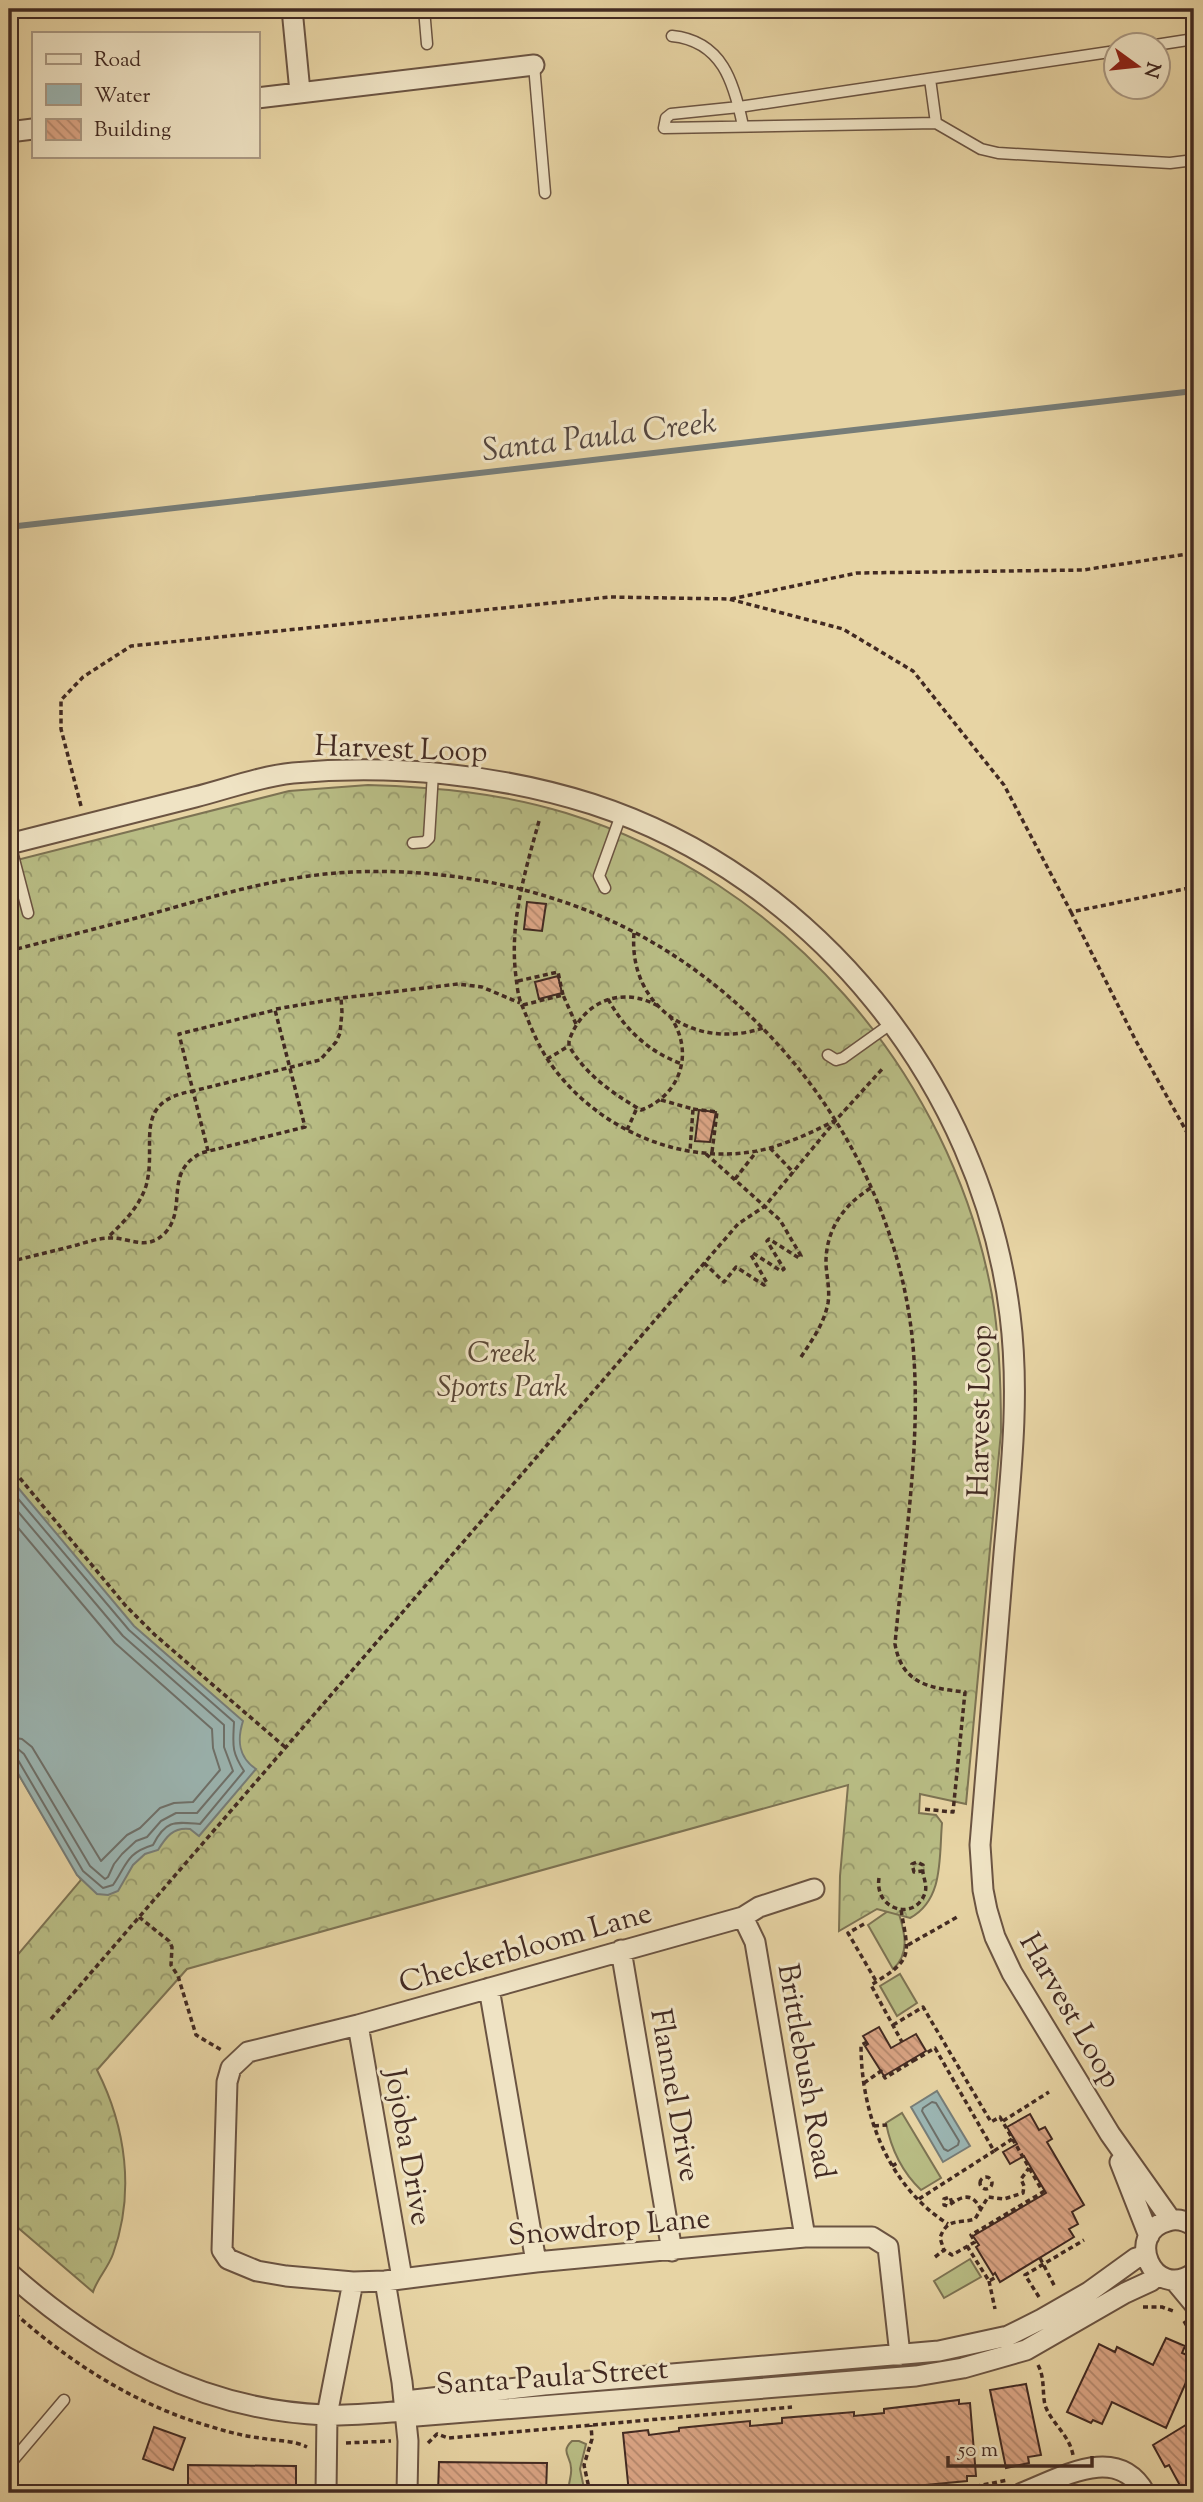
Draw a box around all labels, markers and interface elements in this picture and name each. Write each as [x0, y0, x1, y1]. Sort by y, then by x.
legend [32, 32, 259, 158]
north arrow [1102, 32, 1172, 102]
text: Road [94, 46, 141, 76]
text: N [1136, 59, 1166, 81]
text: Water [94, 82, 151, 112]
text: Building [94, 116, 171, 146]
water label: Santa Paula Creek [480, 401, 719, 475]
street label: Harvest Loop [314, 726, 488, 775]
street label: Harvest Loop [958, 1324, 1005, 1498]
park label: Creek Sports Park [437, 1333, 567, 1410]
street label: Checkerbloom Lane [394, 1893, 657, 2006]
street label: Harvest Loop [1007, 1926, 1131, 2097]
street label: Brittlebush Road [764, 1960, 845, 2182]
street label: Flannel Drive [637, 2006, 710, 2185]
street label: Jojoba Drive [371, 2064, 441, 2229]
street label: Snowdrop Lane [506, 2198, 712, 2259]
street label: Santa Paula Street [435, 2349, 670, 2408]
scale bar [948, 2425, 1091, 2469]
text: 50 m [957, 2436, 998, 2466]

